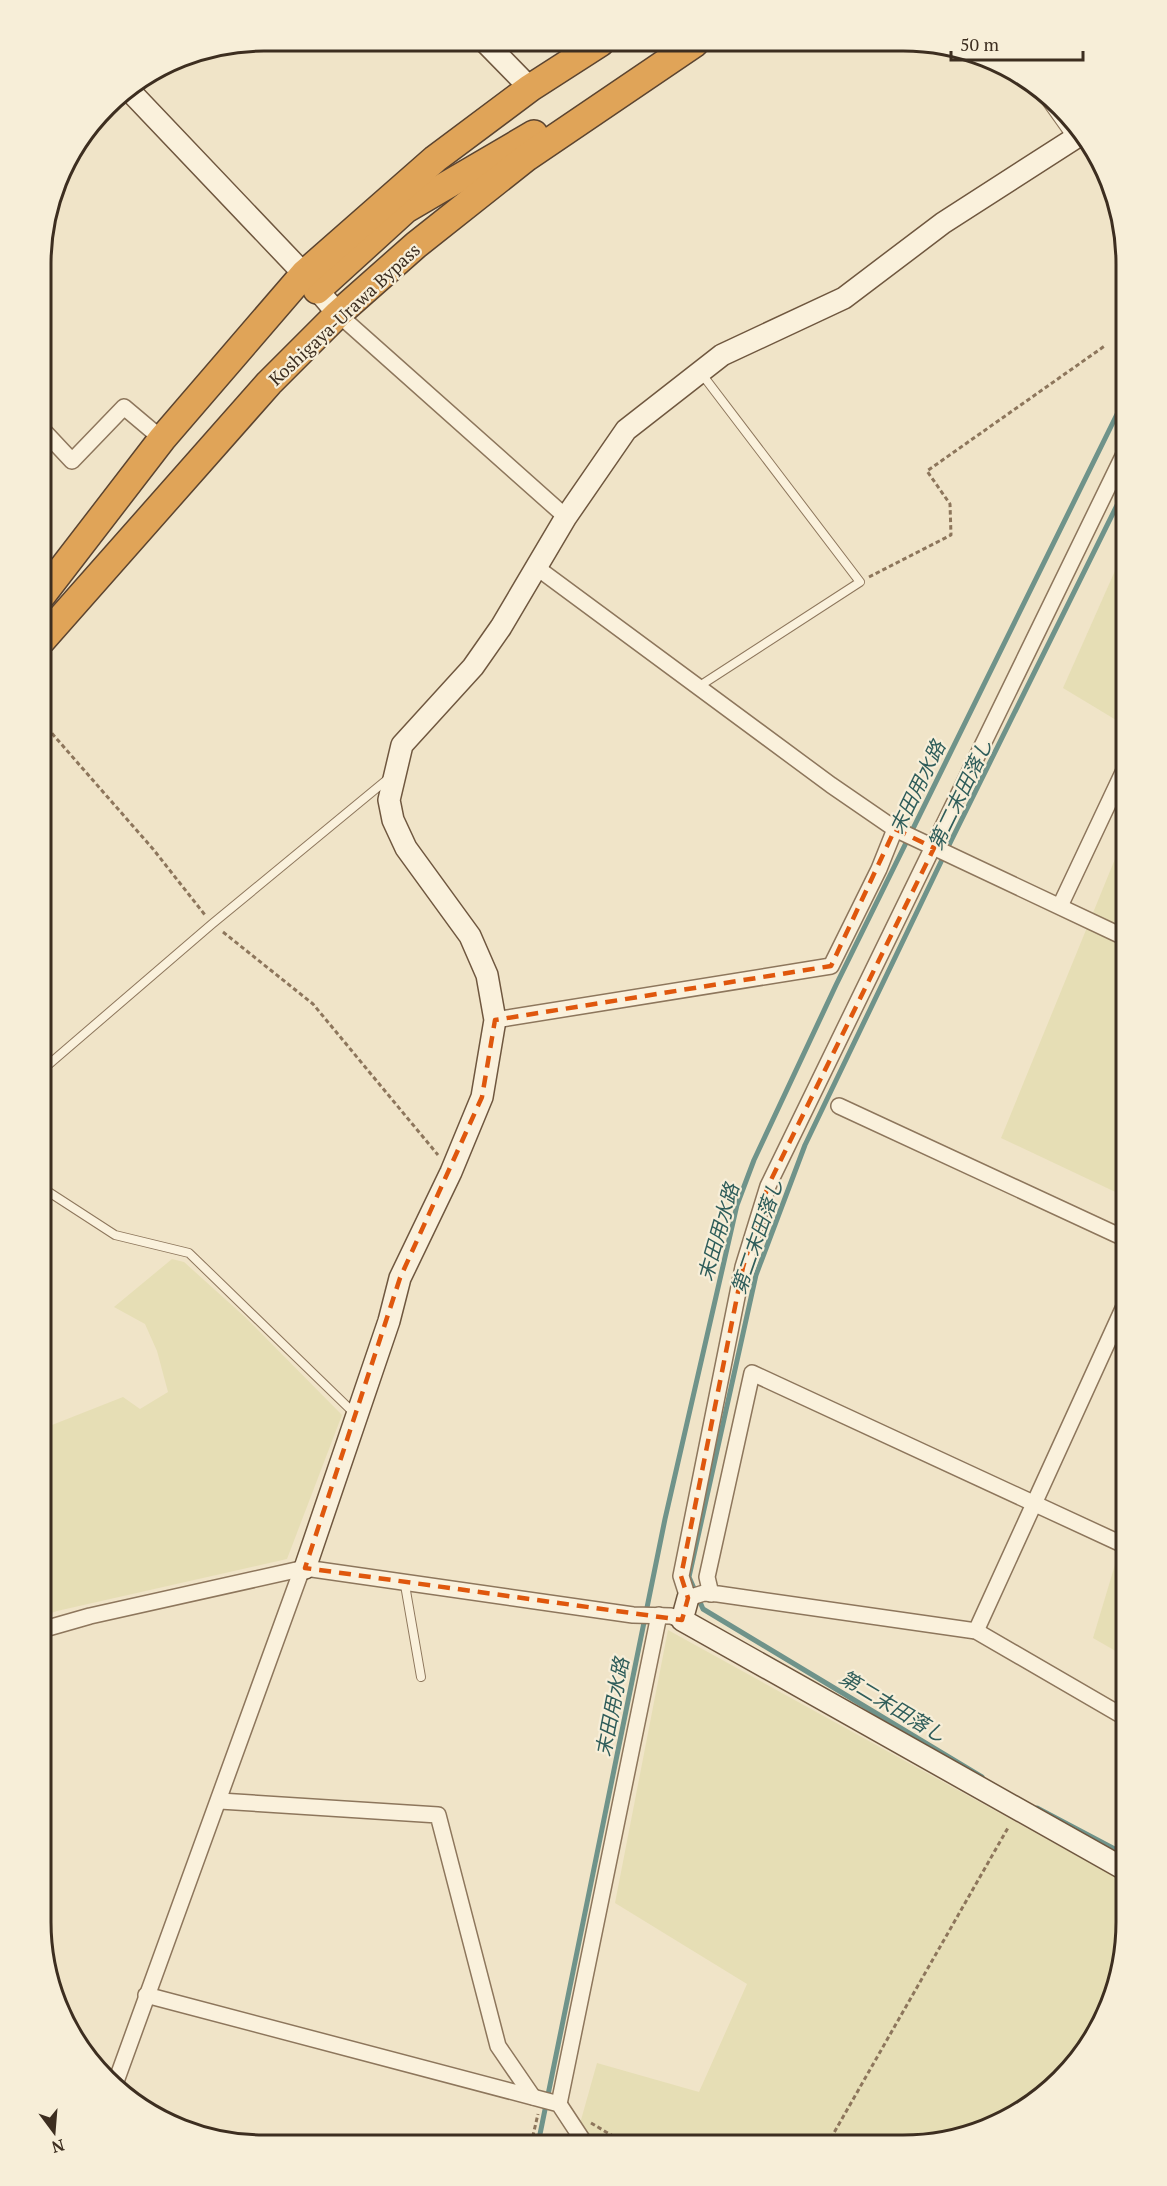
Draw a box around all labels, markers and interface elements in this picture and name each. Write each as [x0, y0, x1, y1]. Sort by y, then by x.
scale bar [951, 24, 1083, 62]
text: 50 m [960, 32, 1000, 56]
street label: Koshigaya-Urawa Bypass [263, 238, 425, 390]
water label: 末田用水路 [883, 734, 952, 838]
water label: 第二末田落し [922, 734, 998, 854]
water label: 第二末田落し [725, 1175, 789, 1297]
water label: 末田用水路 [691, 1178, 745, 1284]
water label: 末田用水路 [589, 1653, 635, 1759]
water label: 第二末田落し [835, 1664, 951, 1748]
north arrow [24, 2102, 84, 2162]
text: N [49, 2134, 67, 2159]

